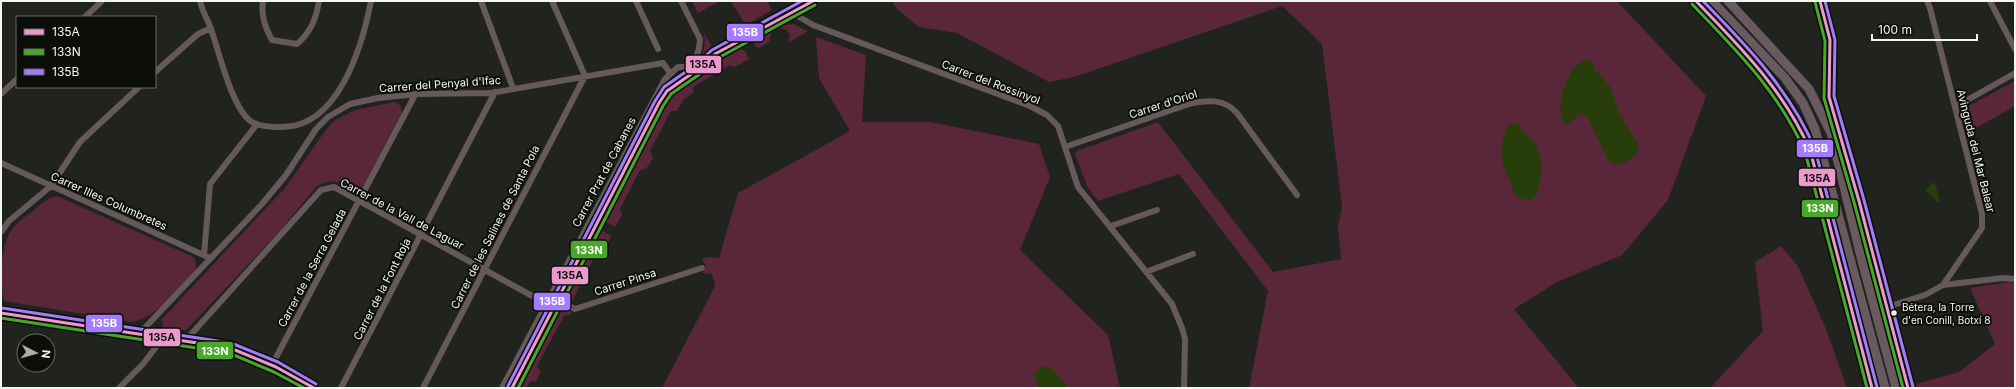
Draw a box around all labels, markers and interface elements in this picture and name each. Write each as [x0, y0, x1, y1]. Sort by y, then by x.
legend [16, 16, 156, 88]
scale bar [1872, 16, 1977, 42]
text: 100 m [1878, 22, 1912, 37]
line badge: 135B [726, 23, 764, 42]
text: 135A [52, 24, 80, 39]
text: 135B [732, 25, 758, 39]
text: 133N [52, 44, 81, 59]
line badge: 135A [685, 55, 722, 74]
text: 135A [689, 57, 717, 71]
street label: Carrer del Rossinyol [940, 57, 1042, 107]
text: 135B [52, 64, 80, 79]
street label: Carrer del Penyal d'Ifac [379, 73, 501, 95]
street label: Carrer d'Oriol [1127, 86, 1199, 122]
street label: Avinguda del Mar Balear [1954, 88, 1998, 214]
street label: Carrer Prat de Cabanes [569, 115, 639, 229]
line badge: 135B [1796, 139, 1834, 158]
text: 135B [1802, 141, 1828, 155]
street label: Carrer de les Salines de Santa Pola [447, 143, 543, 311]
line badge: 135A [1798, 168, 1836, 187]
street label: Carrer Illes Columbretes [49, 169, 170, 233]
text: 135A [1803, 171, 1831, 185]
street label: Carrer de la Vall de Laguar [338, 175, 466, 253]
line badge: 133N [1801, 199, 1839, 218]
text: 133N [1806, 201, 1834, 215]
street label: Carrer de la Serra Gelada [275, 206, 349, 330]
street label: Carrer de la Font Roja [350, 236, 414, 342]
line badge: 133N [570, 240, 608, 259]
text: 133N [575, 243, 603, 257]
street label: Carrer Pinsa [592, 265, 658, 299]
line badge: 135A [551, 266, 589, 285]
text: 135A [556, 268, 584, 282]
line badge: 135B [533, 292, 571, 311]
text: 135B [539, 294, 565, 308]
place label: Bétera, la Torre d'en Conill, Botxí 8 [1902, 301, 1990, 326]
marker: Bétera, la Torre d'en Conill, Botxí 8 [1889, 308, 1899, 318]
line badge: 135B [85, 314, 123, 333]
text: 135B [91, 316, 117, 330]
line badge: 135A [143, 328, 181, 347]
text: 135A [148, 330, 176, 344]
north arrow [16, 333, 56, 373]
line badge: 133N [196, 341, 234, 360]
text: 133N [201, 344, 229, 358]
text: N [39, 349, 53, 359]

